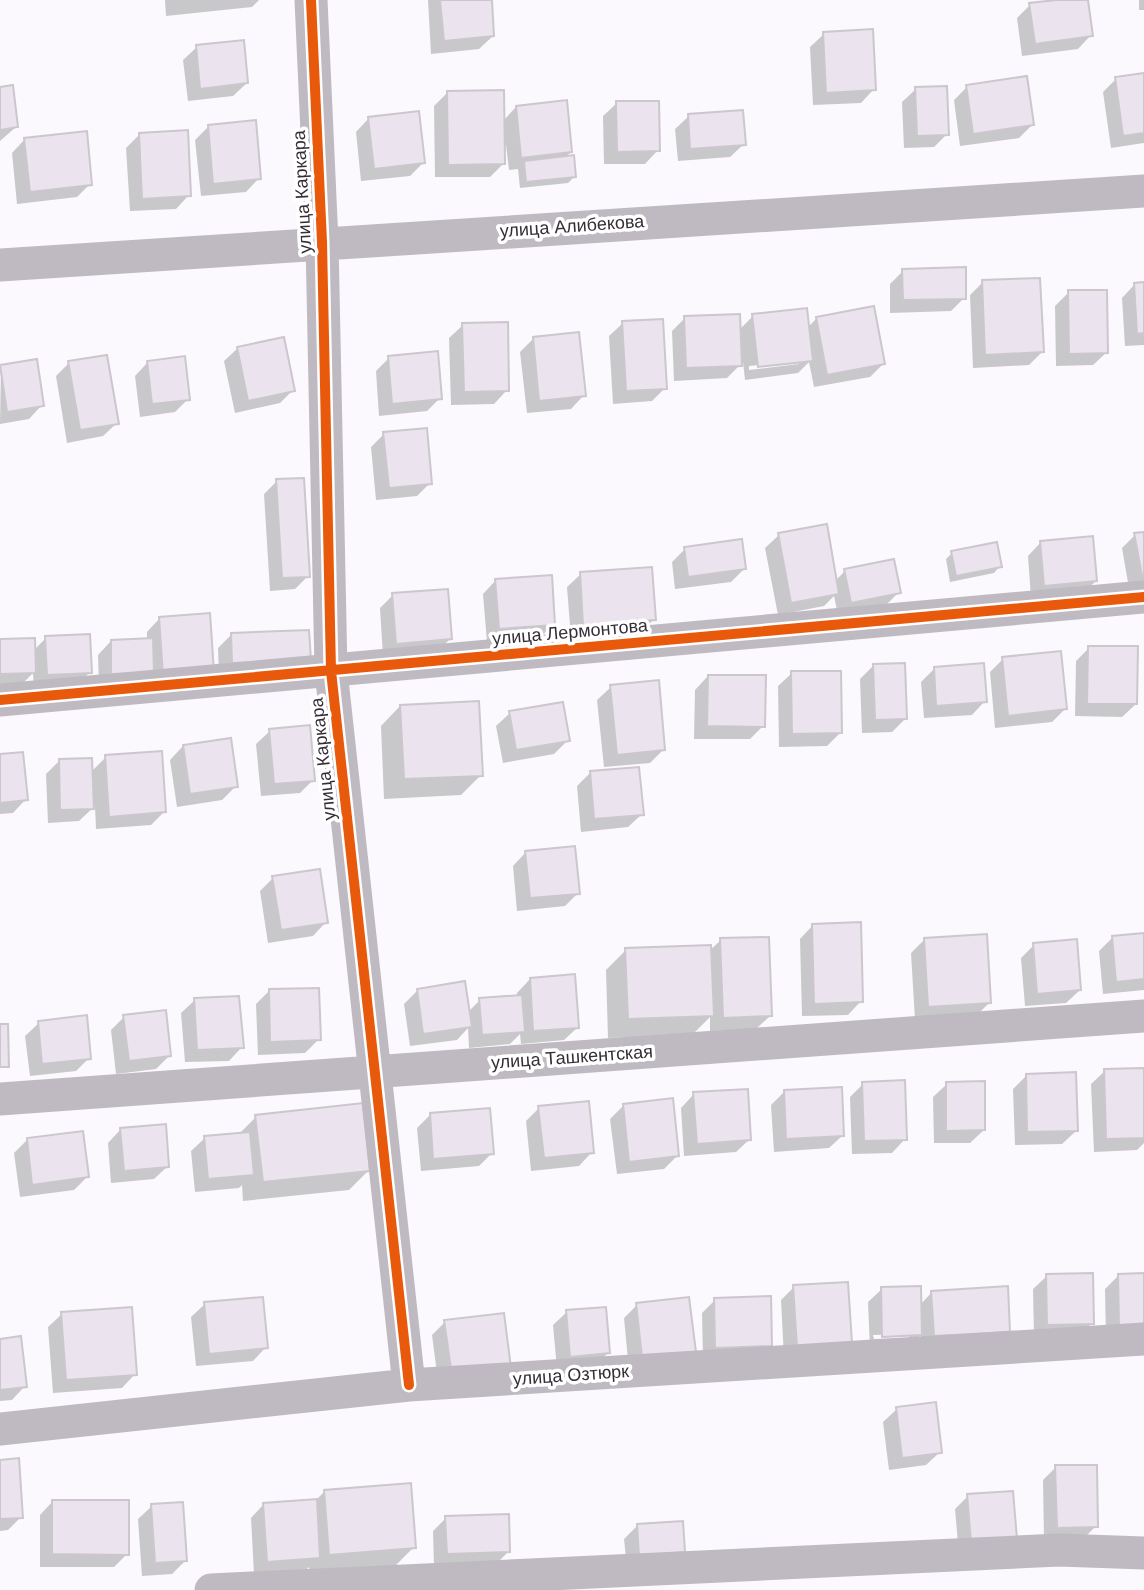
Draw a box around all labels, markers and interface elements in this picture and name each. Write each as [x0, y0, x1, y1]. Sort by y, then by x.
street label: улица Каркара [289, 129, 315, 254]
street label: улица Алибекова [499, 211, 646, 241]
street label: улица Лермонтова [491, 615, 650, 649]
street label: улица Каркара [307, 696, 339, 821]
street label: улица Ташкентская [490, 1041, 654, 1073]
street label: улица Озтюрк [512, 1361, 630, 1389]

